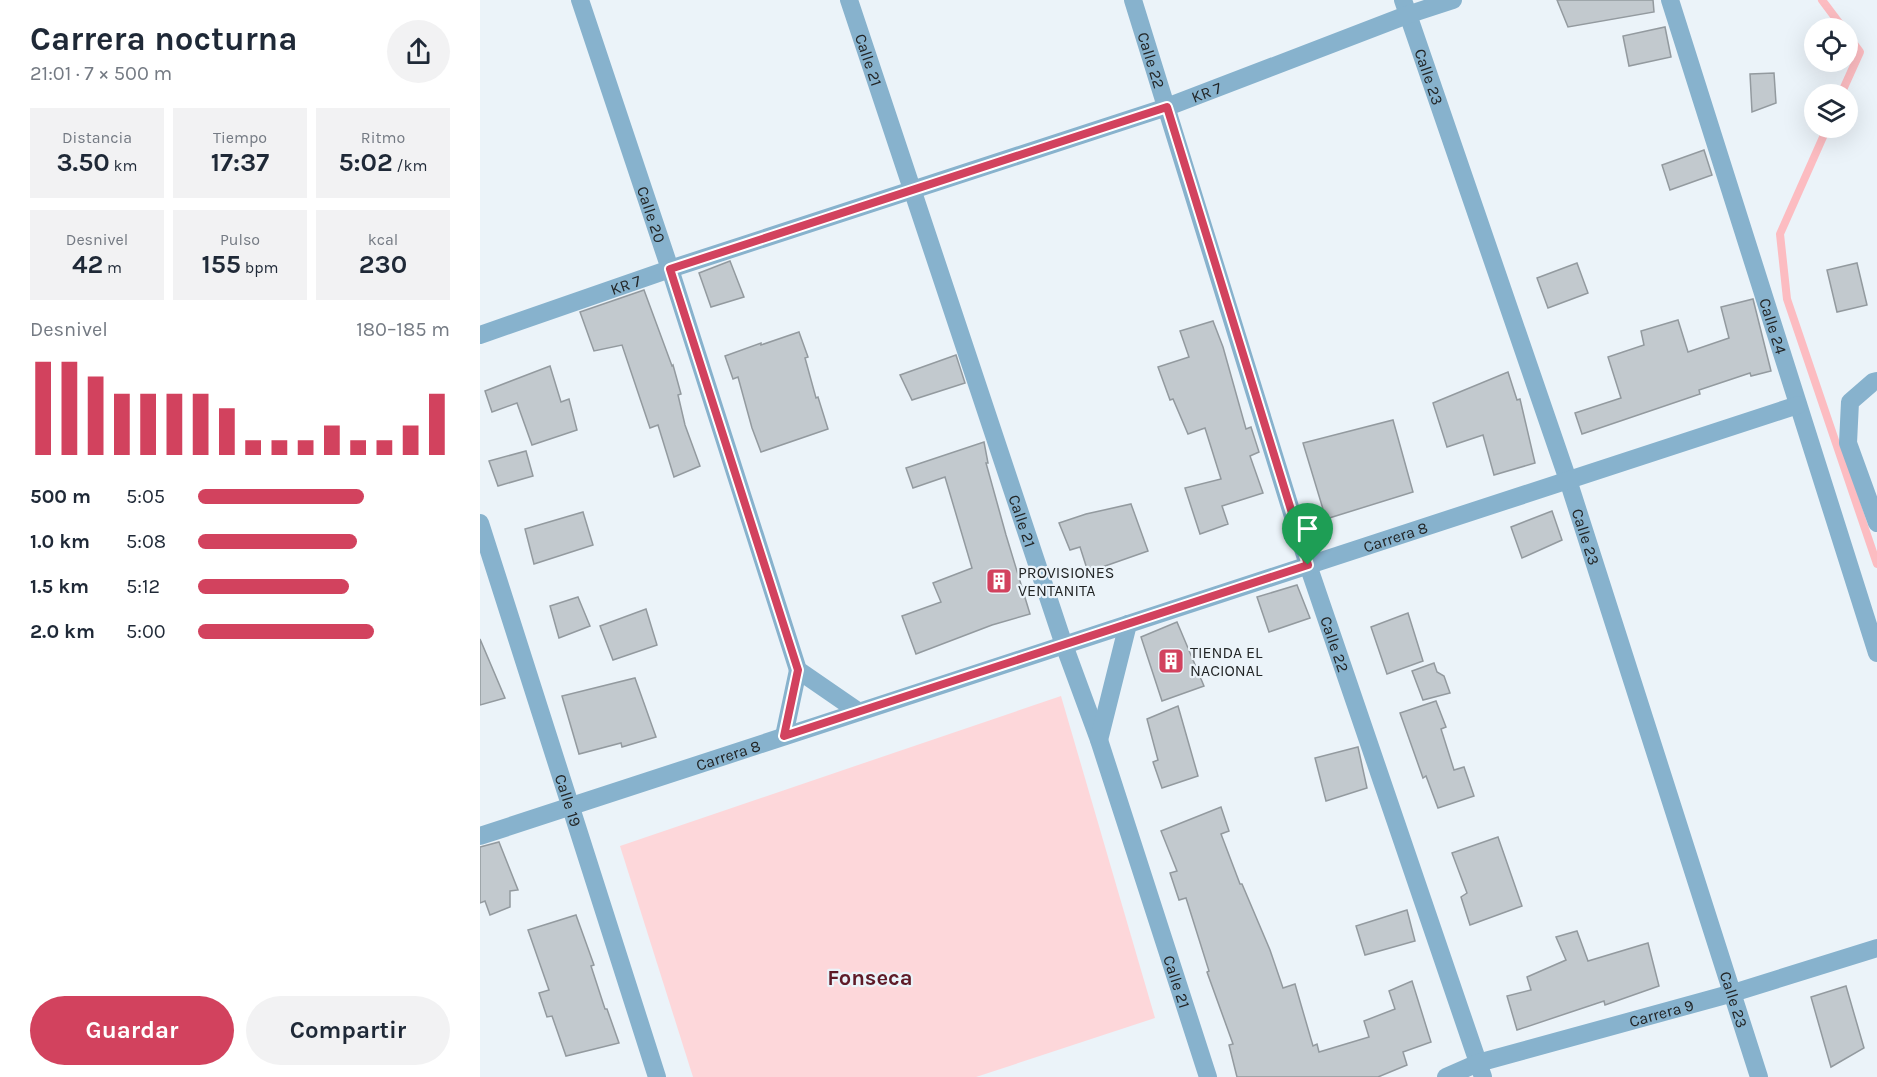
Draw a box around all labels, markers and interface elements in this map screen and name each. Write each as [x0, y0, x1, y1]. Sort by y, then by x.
map controls [1804, 18, 1858, 138]
button: locate [1804, 18, 1858, 72]
text: Carrera nocturna [30, 20, 297, 58]
button: share [387, 20, 450, 83]
street label: Calle 22 [1133, 30, 1169, 91]
street label: Calle 21 [851, 31, 886, 89]
street label: Calle 23 [1410, 46, 1447, 107]
text: 21:01 · 7 × 500 m [30, 62, 172, 85]
street label: KR 7 [1189, 78, 1225, 107]
button: layers [1804, 84, 1858, 138]
text: Distancia [62, 128, 132, 147]
text: Tiempo [213, 128, 267, 147]
text: Ritmo [361, 128, 405, 147]
text: 3.50 [56, 147, 110, 178]
text: 17:37 [211, 147, 269, 178]
text: 5:02 [338, 147, 393, 178]
text: km [110, 156, 138, 175]
text: /km [393, 156, 428, 175]
street label: Calle 20 [633, 184, 670, 245]
text: Desnivel [66, 230, 128, 249]
text: Pulso [220, 230, 260, 249]
text: kcal [368, 230, 398, 249]
text: 42 [72, 249, 103, 280]
text: 155 [201, 249, 241, 280]
text: 230 [359, 249, 407, 280]
text: m [103, 258, 122, 277]
text: bpm [241, 258, 279, 277]
street label: KR 7 [608, 271, 644, 299]
street label: Calle 24 [1755, 296, 1791, 357]
text: Desnivel [30, 318, 108, 341]
text: 180–185 m [356, 318, 450, 341]
text: 500 m [30, 485, 91, 508]
text: 5:05 [126, 485, 165, 508]
street label: Calle 21 [1005, 492, 1040, 550]
pin [1282, 503, 1333, 565]
street label: Calle 23 [1568, 506, 1604, 567]
icon: arrive [1291, 512, 1324, 545]
street label: Carrera 8 [1361, 518, 1430, 557]
text: 1.0 km [30, 530, 90, 553]
text: 5:08 [126, 530, 166, 553]
place label: PROVISIONES VENTANITA [1018, 563, 1114, 600]
building icon: PROVISIONES VENTANITA [984, 566, 1014, 596]
text: 1.5 km [30, 575, 89, 598]
text: 5:12 [126, 575, 160, 598]
street label: Calle 22 [1316, 614, 1353, 675]
text: 2.0 km [30, 620, 95, 643]
text: 5:00 [126, 620, 166, 643]
place label: TIENDA EL NACIONAL [1190, 643, 1263, 680]
building icon: TIENDA EL NACIONAL [1156, 646, 1186, 676]
street label: Carrera 8 [694, 736, 763, 775]
street label: Calle 19 [551, 772, 585, 829]
street label: Calle 21 [1159, 953, 1194, 1010]
district label: Fonseca [827, 965, 913, 991]
street label: Calle 23 [1716, 969, 1752, 1030]
street label: Carrera 9 [1627, 995, 1696, 1031]
button: Guardar [30, 996, 234, 1065]
button: Compartir [246, 996, 450, 1065]

